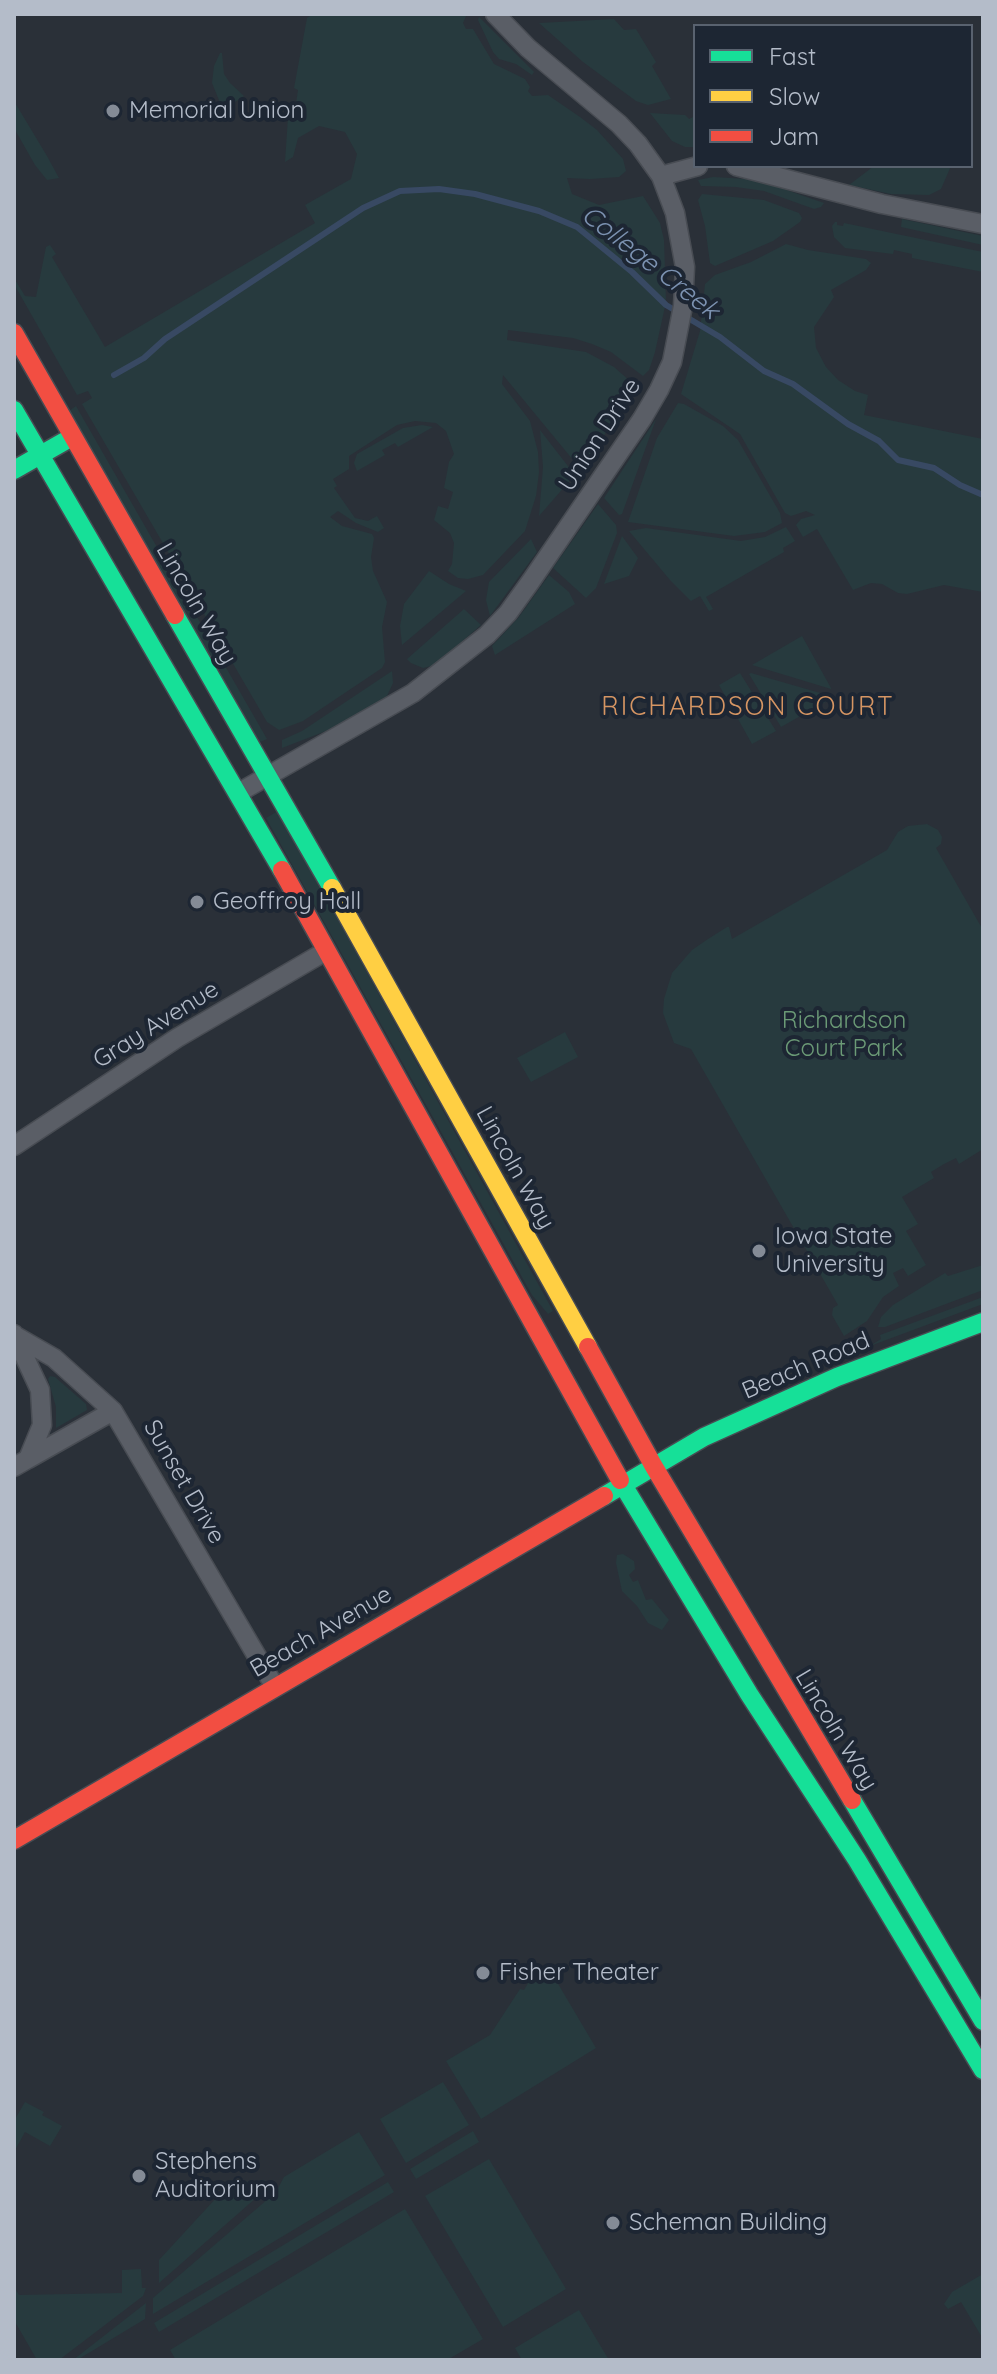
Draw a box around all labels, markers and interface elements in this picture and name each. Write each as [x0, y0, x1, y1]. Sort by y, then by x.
legend [693, 24, 973, 168]
text: Fast [769, 41, 816, 71]
text: Slow [769, 81, 820, 111]
place label: Memorial Union [129, 97, 304, 125]
marker: Memorial Union [104, 102, 122, 120]
text: Jam [769, 121, 819, 151]
water label: College Creek [575, 200, 725, 326]
street label: Union Drive [553, 373, 647, 497]
street label: Lincoln Way [150, 538, 242, 670]
district label: RICHARDSON COURT [601, 691, 895, 723]
place label: Geoffroy Hall [213, 888, 361, 916]
marker: Geoffroy Hall [188, 893, 206, 911]
street label: Gray Avenue [88, 975, 224, 1075]
park label: Richardson Court Park [782, 1007, 906, 1063]
street label: Lincoln Way [469, 1102, 561, 1234]
place label: Iowa State University [775, 1223, 892, 1279]
marker: Iowa State University [750, 1242, 768, 1260]
street label: Beach Road [738, 1326, 874, 1406]
street label: Sunset Drive [137, 1415, 231, 1549]
street label: Beach Avenue [245, 1580, 397, 1684]
street label: Lincoln Way [789, 1664, 883, 1796]
place label: Fisher Theater [499, 1959, 659, 1987]
marker: Fisher Theater [474, 1964, 492, 1982]
place label: Stephens Auditorium [155, 2148, 276, 2204]
marker: Stephens Auditorium [130, 2167, 148, 2185]
place label: Scheman Building [629, 2209, 827, 2237]
marker: Scheman Building [604, 2214, 622, 2232]

